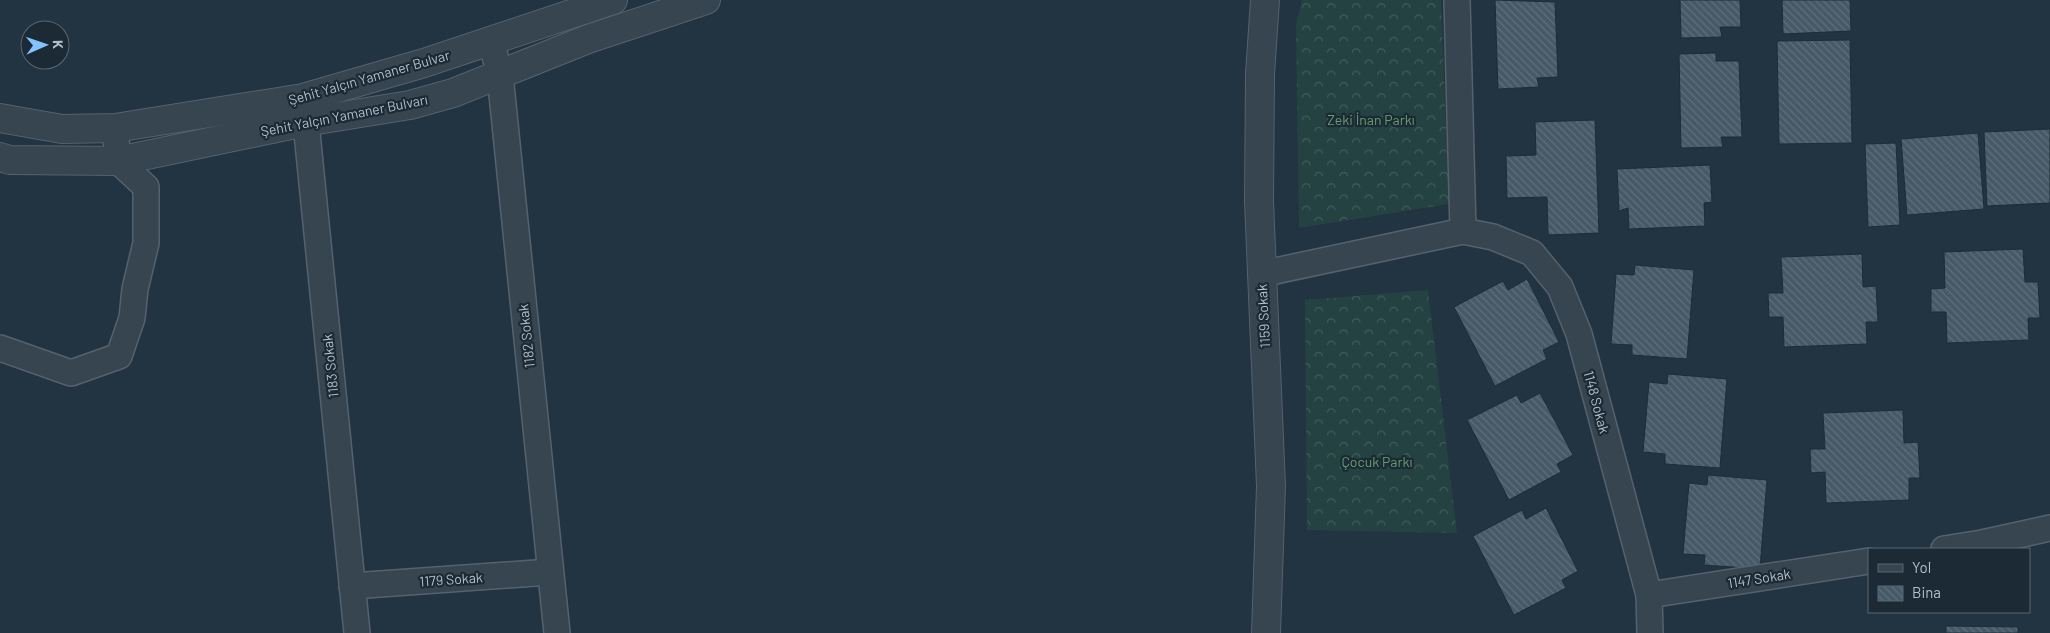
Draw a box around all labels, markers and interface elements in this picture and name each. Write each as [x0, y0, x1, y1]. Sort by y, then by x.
north arrow [20, 20, 70, 70]
text: K [50, 40, 67, 49]
street label: Şehit Yalçın Yamaner Bulvar [286, 46, 452, 108]
street label: Şehit Yalçın Yamaner Bulvarı [259, 90, 429, 140]
park label: Zeki İnan Parkı [1327, 111, 1415, 128]
street label: 1159 Sokak [1253, 284, 1273, 348]
street label: 1182 Sokak [514, 303, 538, 369]
street label: 1183 Sokak [318, 333, 342, 399]
street label: 1148 Sokak [1580, 369, 1614, 435]
park label: Çocuk Parkı [1341, 453, 1413, 470]
legend [1868, 548, 2030, 613]
text: Yol [1912, 558, 1931, 576]
street label: 1147 Sokak [1726, 565, 1792, 591]
street label: 1179 Sokak [419, 568, 483, 590]
text: Bina [1912, 583, 1941, 601]

